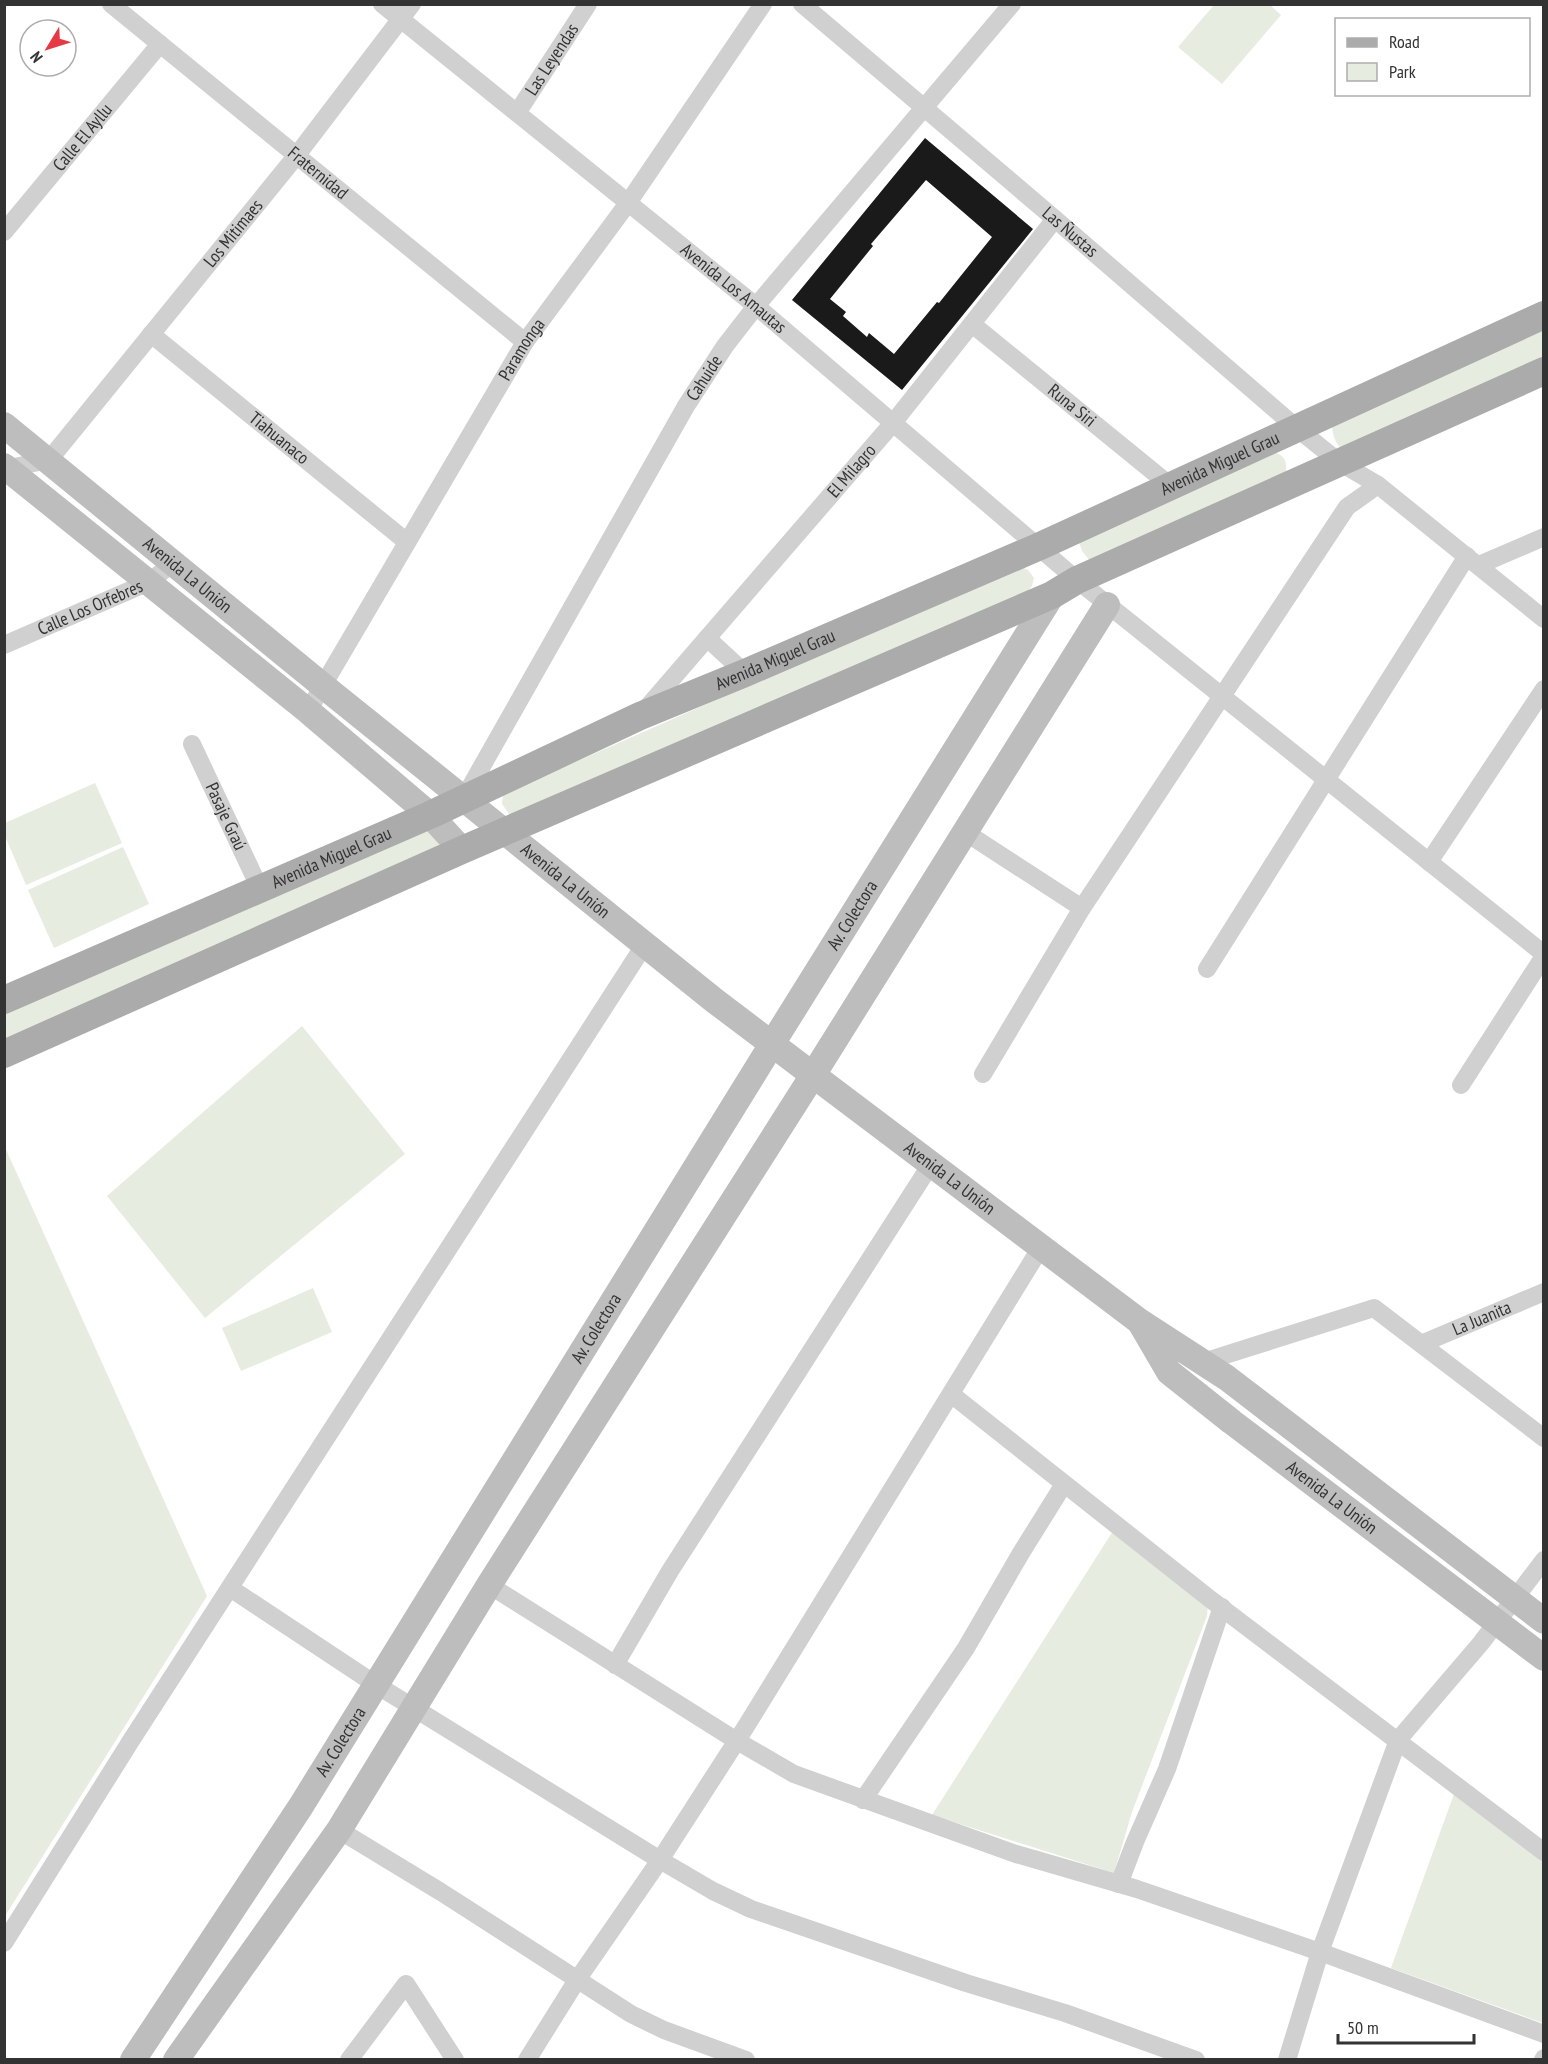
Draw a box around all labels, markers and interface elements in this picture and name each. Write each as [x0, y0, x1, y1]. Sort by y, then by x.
north arrow [18, 18, 78, 78]
legend [1335, 18, 1530, 96]
street label: Las Leyendas [520, 19, 583, 99]
text: Road [1389, 30, 1420, 53]
text: N [26, 48, 47, 67]
text: Park [1389, 60, 1416, 83]
street label: Calle El Ayllu [47, 98, 117, 176]
street label: Fraternidad [283, 141, 353, 204]
street label: Los Mitimaes [198, 194, 267, 272]
street label: Las Ñustas [1038, 201, 1103, 262]
street label: Avenida Los Amautas [676, 238, 792, 338]
street label: Paramonga [493, 313, 550, 384]
street label: Cahuide [681, 350, 727, 405]
street label: Runa Siri [1043, 379, 1101, 432]
street label: Tiahuanaco [245, 406, 314, 469]
street label: Avenida Miguel Grau [1156, 426, 1283, 500]
street label: El Milagro [822, 439, 881, 502]
street label: Avenida La Unión [139, 531, 237, 618]
street label: Calle Los Orfebres [34, 574, 146, 640]
street label: Avenida Miguel Grau [712, 624, 839, 695]
street label: Pasaje Graú [201, 779, 252, 854]
street label: Avenida Miguel Grau [268, 821, 395, 893]
street label: Avenida La Unión [516, 837, 615, 923]
street label: Av. Colectora [821, 876, 882, 954]
street label: Avenida La Unión [900, 1136, 1000, 1219]
street label: Av. Colectora [566, 1289, 626, 1367]
street label: La Juanita [1449, 1295, 1514, 1340]
street label: Avenida La Unión [1282, 1455, 1382, 1539]
street label: Av. Colectora [310, 1702, 371, 1781]
scale bar [1338, 2007, 1474, 2045]
text: 50 m [1347, 2016, 1379, 2039]

